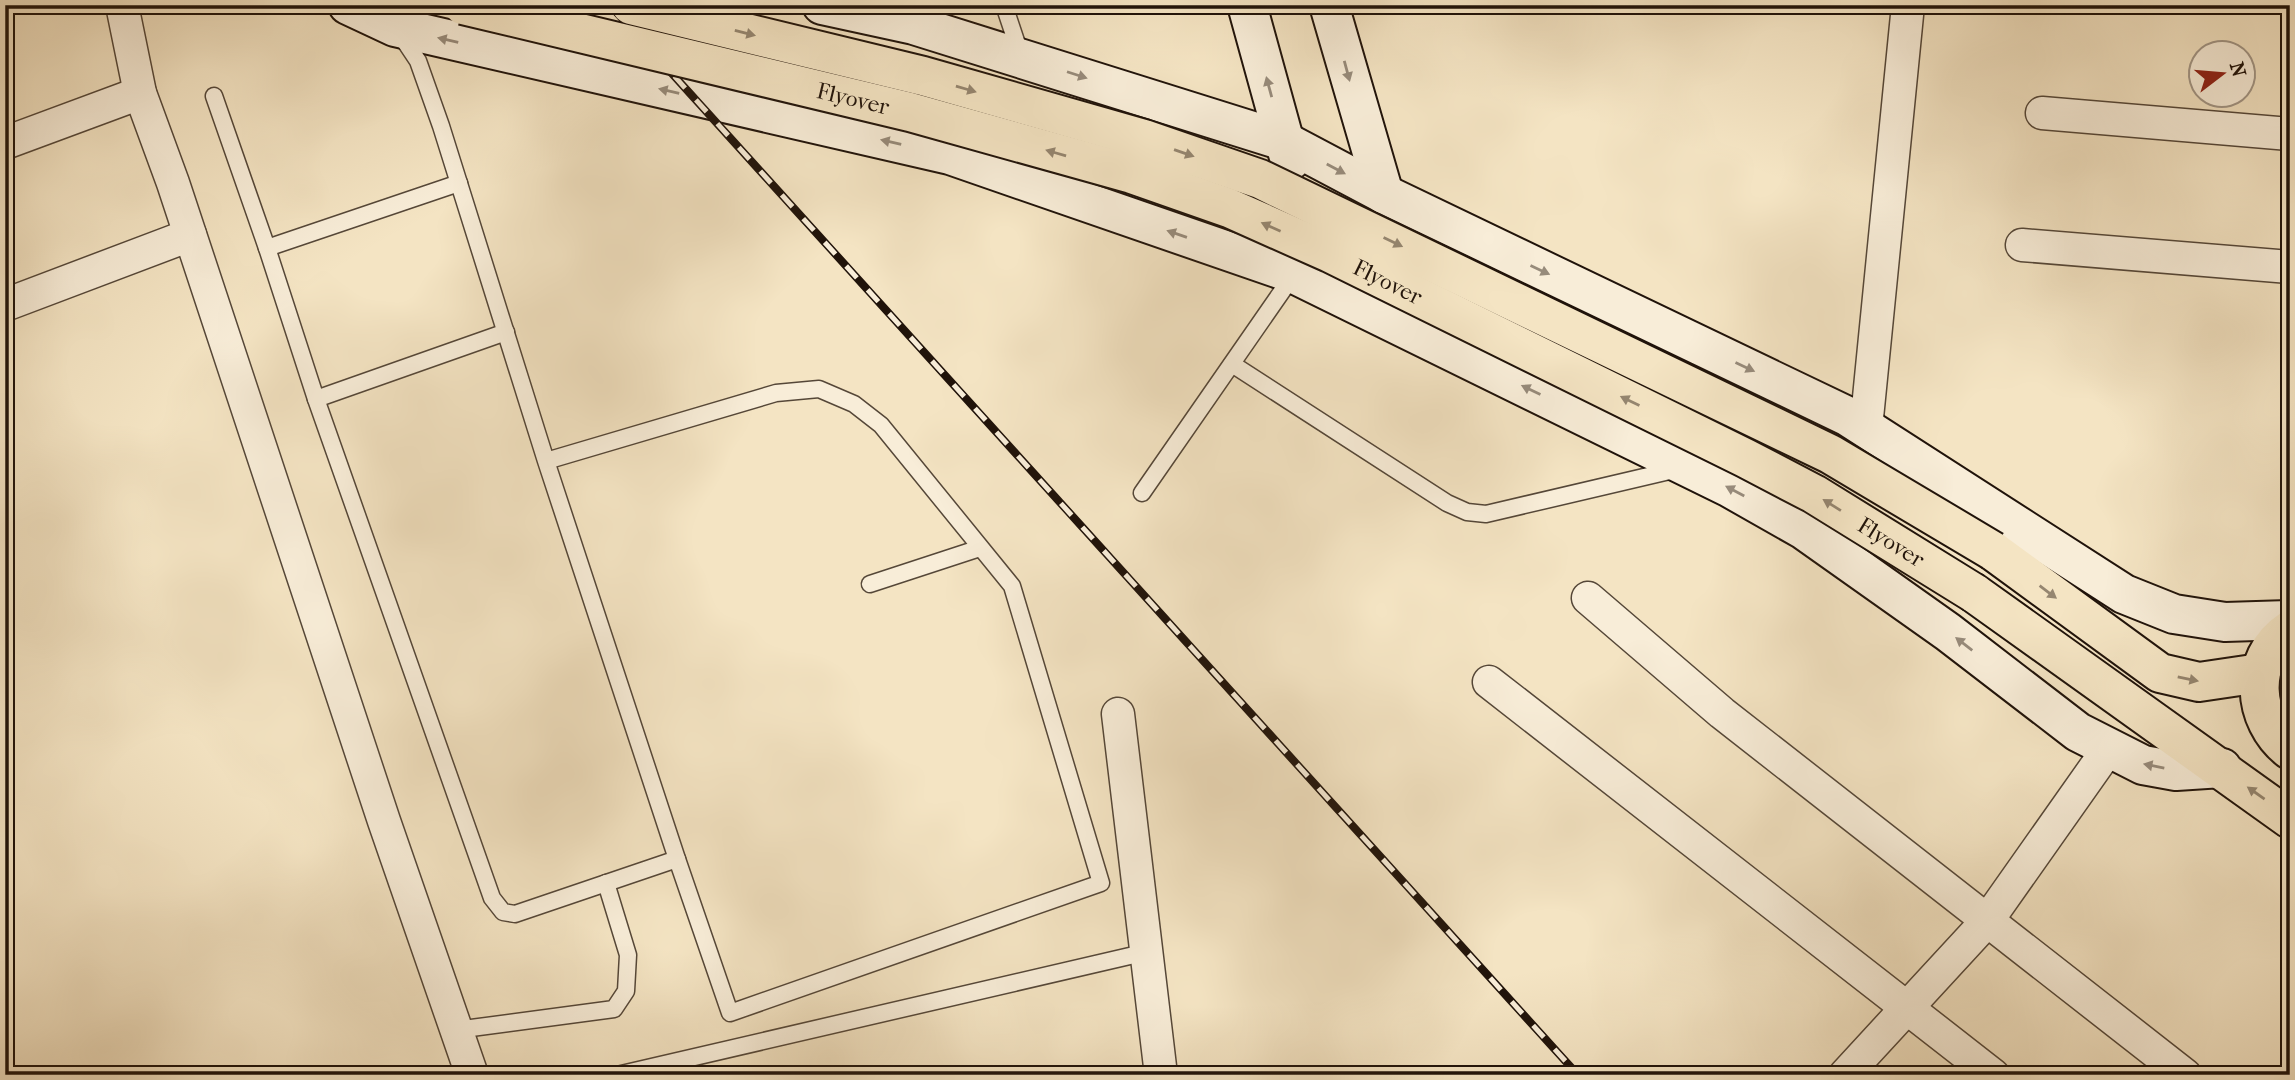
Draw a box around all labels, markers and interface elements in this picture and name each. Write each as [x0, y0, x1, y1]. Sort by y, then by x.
one-way arrow [734, 28, 756, 39]
one-way arrow [437, 34, 459, 45]
north arrow [2186, 38, 2256, 108]
one-way arrow [1342, 60, 1353, 82]
text: N [2225, 60, 2250, 80]
one-way arrow [1066, 70, 1087, 80]
one-way arrow [1263, 76, 1274, 98]
street label: Flyover [814, 77, 892, 121]
one-way arrow [956, 84, 977, 94]
one-way arrow [658, 86, 680, 97]
one-way arrow [880, 137, 902, 148]
one-way arrow [1045, 147, 1067, 158]
one-way arrow [1173, 148, 1194, 159]
one-way arrow [1326, 163, 1346, 174]
one-way arrow [1261, 221, 1281, 233]
one-way arrow [1167, 228, 1188, 239]
one-way arrow [1383, 236, 1403, 247]
street label: Flyover [1349, 254, 1427, 311]
one-way arrow [1530, 264, 1550, 275]
one-way arrow [1735, 362, 1755, 373]
one-way arrow [1521, 384, 1541, 396]
one-way arrow [1620, 396, 1640, 407]
one-way arrow [1725, 485, 1744, 497]
one-way arrow [1823, 499, 1842, 512]
street label: Flyover [1853, 511, 1930, 573]
one-way arrow [2039, 584, 2057, 598]
one-way arrow [1955, 638, 1973, 652]
one-way arrow [2177, 673, 2199, 684]
one-way arrow [2143, 761, 2165, 772]
one-way arrow [2247, 786, 2265, 800]

